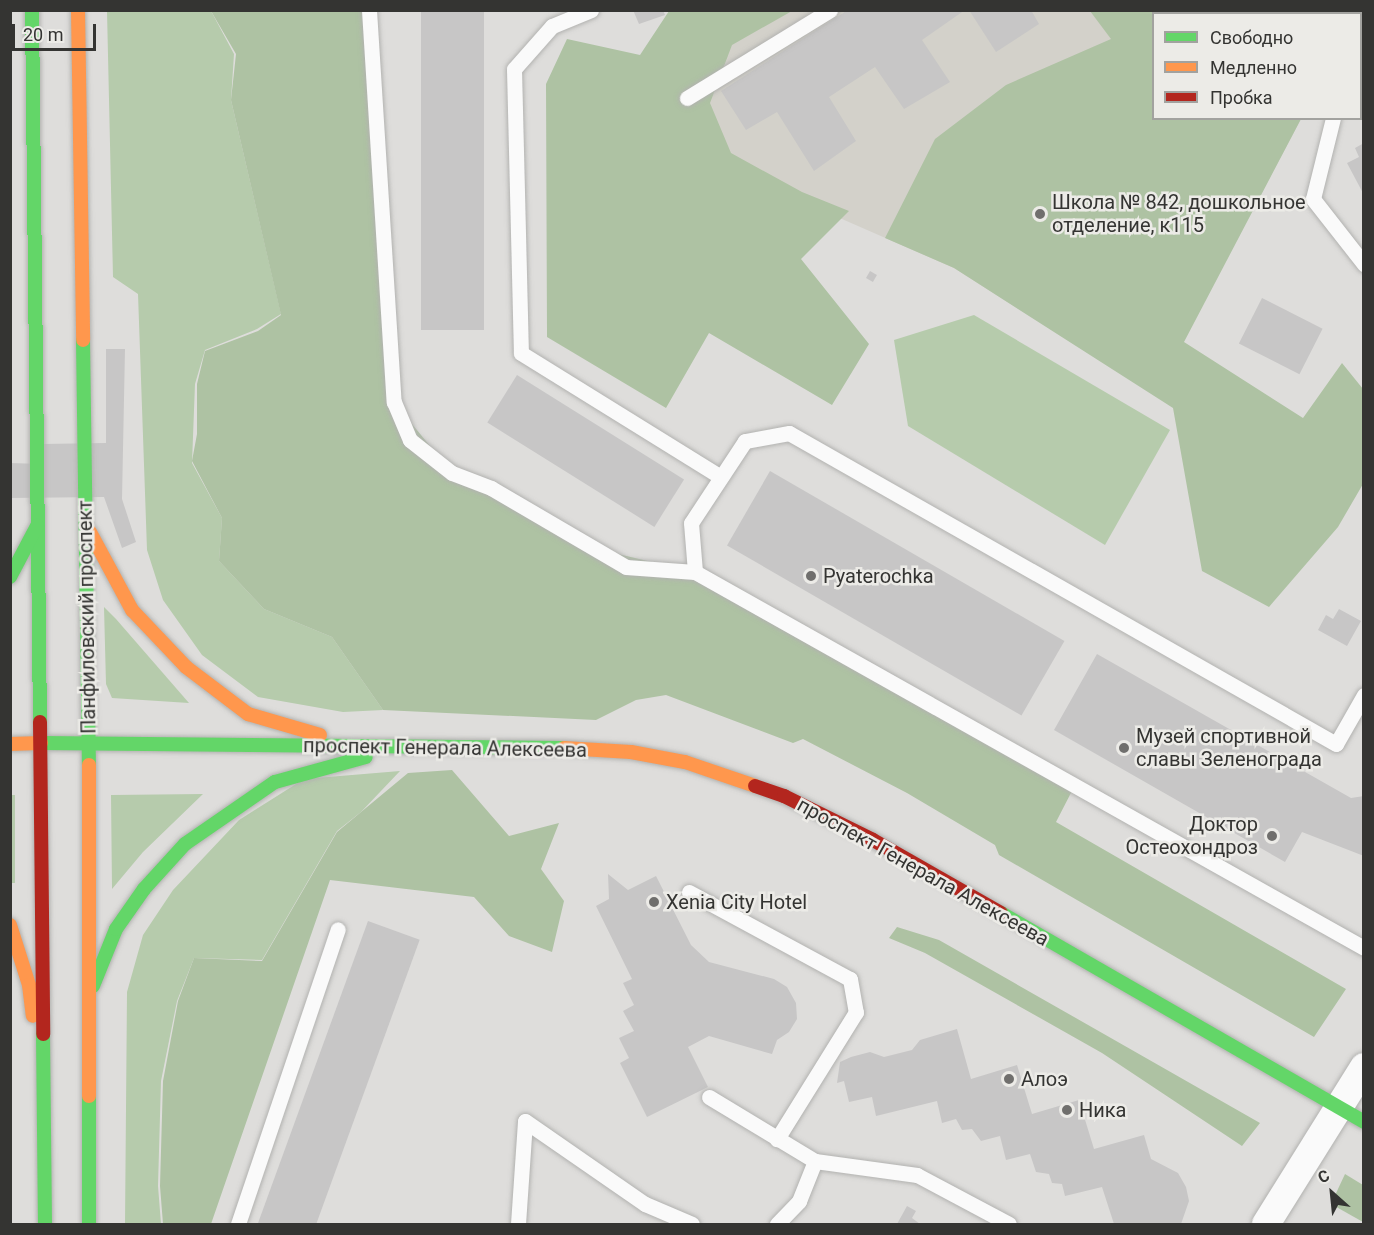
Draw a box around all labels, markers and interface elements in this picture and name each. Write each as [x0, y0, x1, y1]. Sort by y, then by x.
scale bar [15, 12, 99, 50]
legend [1152, 12, 1362, 120]
text: 20 m [23, 24, 63, 45]
text: Свободно [1210, 27, 1293, 48]
text: Медленно [1210, 57, 1297, 78]
text: Пробка [1210, 87, 1273, 108]
place label: Школа № 842, дошкольное отделение, к115 [1052, 190, 1306, 237]
marker: Школа № 842, дошкольное отделение, к115 [1033, 207, 1047, 221]
street label: Панфиловский проспект [73, 500, 101, 734]
place label: Pyaterochka [823, 564, 934, 588]
marker: Pyaterochka [804, 569, 818, 583]
place label: Музей спортивной славы Зеленограда [1136, 724, 1322, 771]
street label: проспект Генерала Алексеева [303, 734, 587, 762]
marker: Музей спортивной славы Зеленограда [1117, 741, 1131, 755]
street label: проспект Генерала Алексеева [793, 793, 1053, 951]
place label: Доктор Остеохондроз [1126, 813, 1258, 860]
marker: Доктор Остеохондроз [1263, 827, 1281, 845]
place label: Xenia City Hotel [666, 890, 807, 914]
marker: Xenia City Hotel [647, 895, 661, 909]
place label: Алоэ [1021, 1067, 1068, 1091]
marker: Алоэ [1002, 1072, 1016, 1086]
place label: Ника [1079, 1098, 1126, 1122]
marker: Ника [1060, 1103, 1074, 1117]
north arrow [1302, 1163, 1362, 1223]
text: С [1315, 1166, 1333, 1187]

